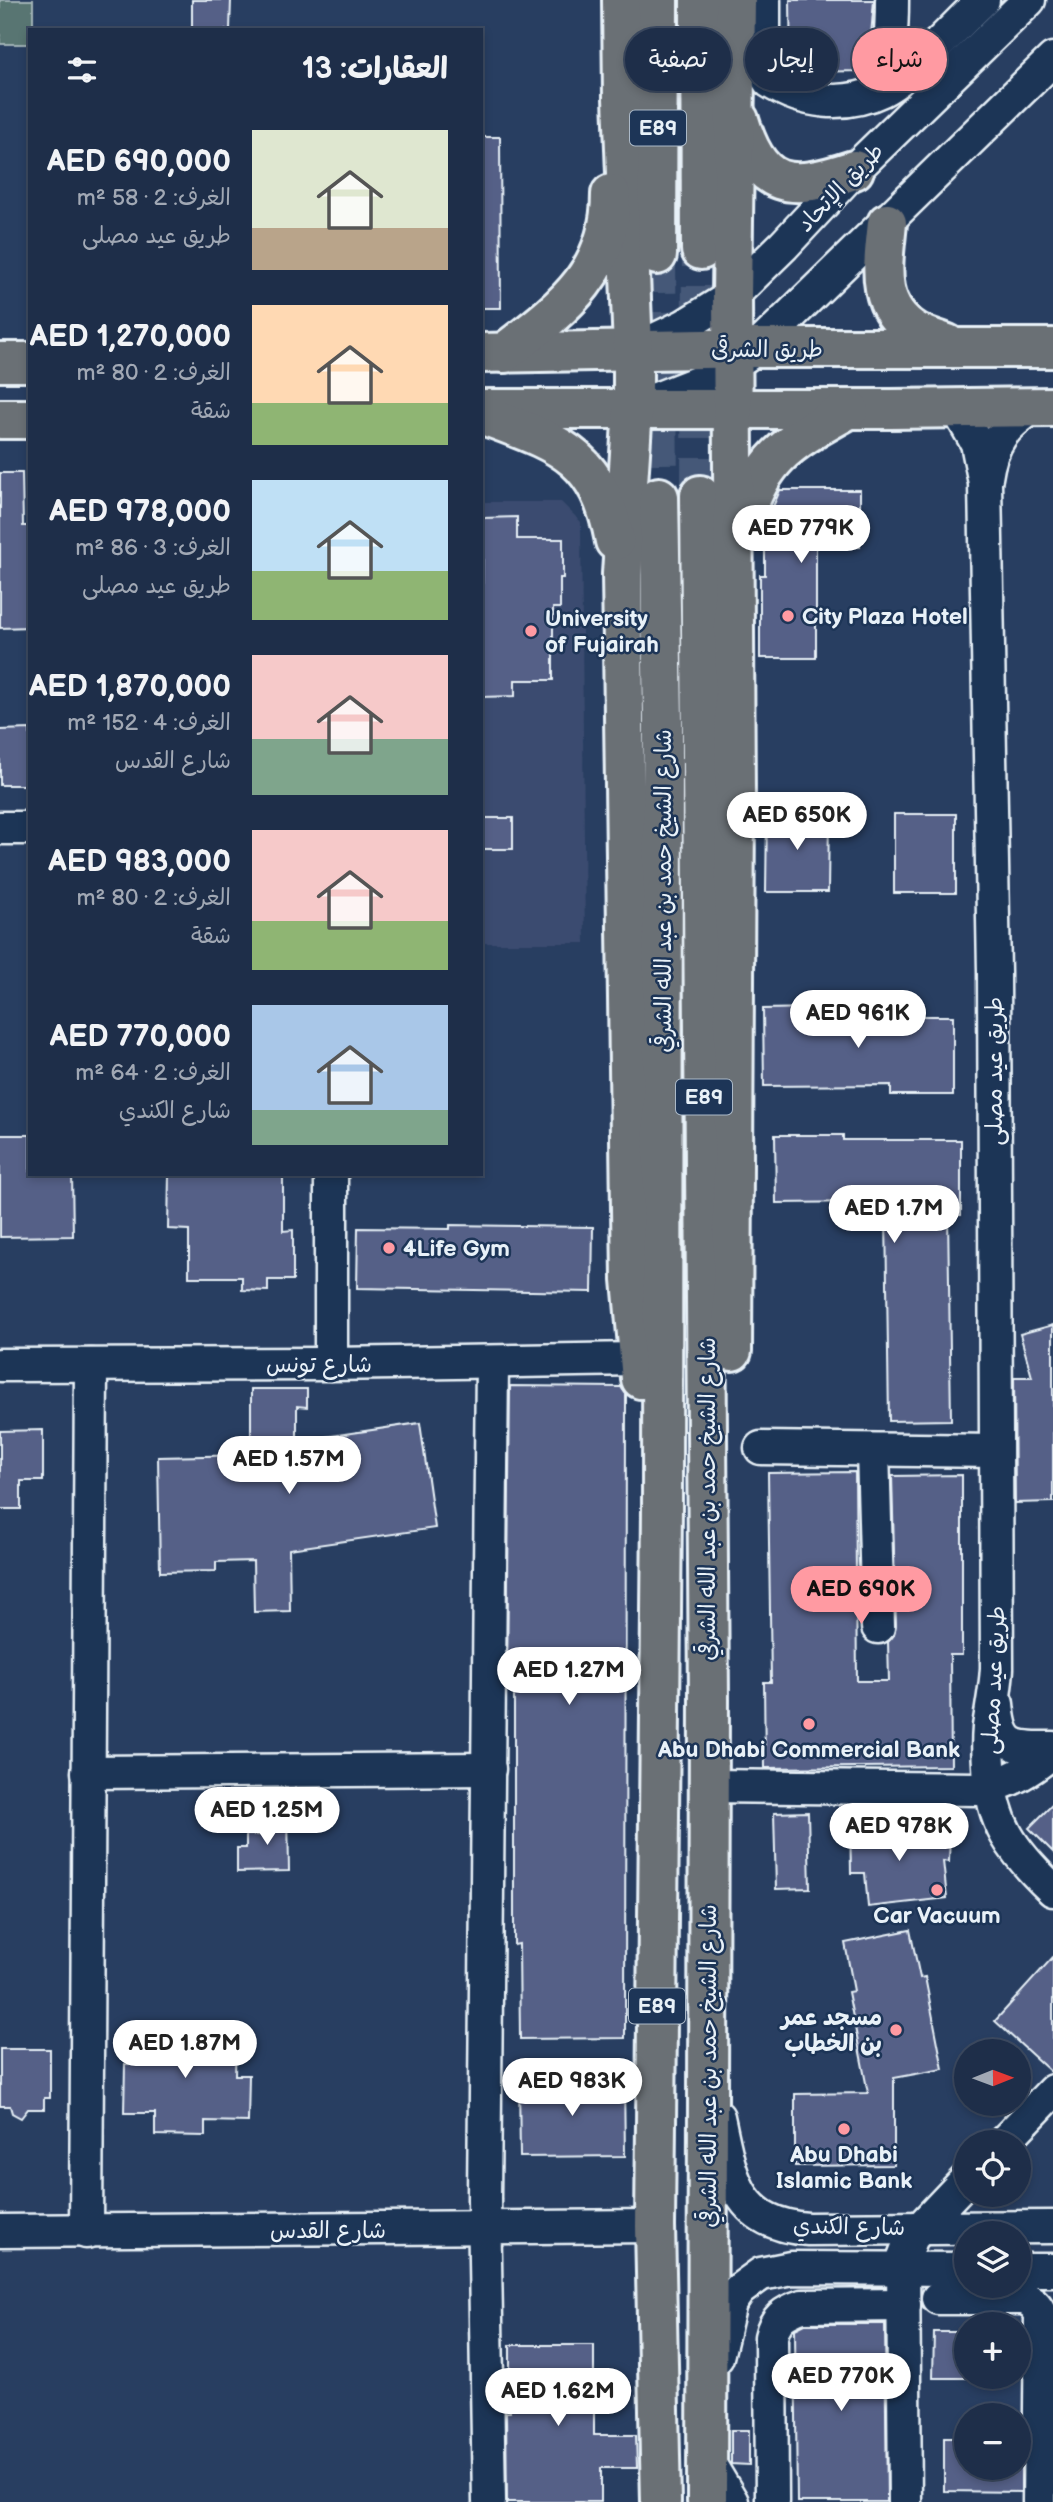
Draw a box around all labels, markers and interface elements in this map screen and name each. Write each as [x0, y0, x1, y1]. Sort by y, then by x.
chip: تصفية [625, 28, 731, 91]
chip: إيجار [745, 28, 838, 91]
chip: شراء [852, 28, 947, 91]
icon: filters [63, 51, 101, 89]
text: العقارات: 13 [302, 51, 448, 87]
road number: E89 [630, 110, 686, 146]
street label: طريق اﻹتحاد [791, 137, 890, 238]
text: AED 690,000 [47, 144, 231, 180]
icon: home [308, 158, 392, 242]
text: الغرف: 2 · 58 m² [77, 184, 231, 212]
text: طريق عيد مصلى [82, 222, 231, 250]
text: AED 1,270,000 [30, 319, 231, 355]
icon: home [308, 333, 392, 417]
street label: طريق الشرقى [711, 335, 823, 364]
text: الغرف: 2 · 80 m² [76, 359, 231, 387]
text: شقة [191, 397, 231, 425]
text: AED 978,000 [49, 494, 231, 530]
pin: AED 779K [729, 505, 873, 565]
icon: home [308, 508, 392, 592]
text: AED 779K [748, 514, 854, 542]
text: الغرف: 3 · 86 m² [75, 534, 231, 562]
text: طريق عيد مصلى [82, 572, 231, 600]
place label: City Plaza Hotel [802, 603, 968, 631]
place label: University of Fujairah [545, 605, 659, 659]
marker: City Plaza Hotel [780, 608, 796, 624]
marker: University of Fujairah [523, 623, 539, 639]
text: AED 1,870,000 [29, 669, 231, 705]
icon: home [308, 683, 392, 767]
text: الغرف: 4 · 152 m² [67, 709, 231, 737]
street label: شارع الشيخ حمد بن عبد الله الشرقي [649, 729, 680, 1053]
text: شارع القدس [115, 747, 231, 775]
pin: AED 650K [725, 792, 869, 852]
text: AED 650K [743, 801, 851, 829]
text: AED 983,000 [48, 844, 231, 880]
icon: home [308, 858, 392, 942]
text: الغرف: 2 · 80 m² [76, 884, 231, 912]
text: شقة [191, 922, 231, 950]
pin: AED 961K [786, 990, 930, 1050]
street label: طريق عيد مصلى [981, 997, 1009, 1145]
text: AED 961K [806, 999, 910, 1027]
text: AED 770,000 [50, 1019, 231, 1055]
icon: home [308, 1033, 392, 1117]
text: الغرف: 2 · 64 m² [75, 1059, 231, 1087]
road number: E89 [676, 1080, 732, 1114]
text: شارع الكندي [119, 1097, 231, 1125]
pin: AED 1.7M [822, 1186, 966, 1245]
text: AED 1.7M [845, 1194, 943, 1222]
place label: 4Life Gym [403, 1235, 510, 1263]
marker: 4Life Gym [381, 1240, 397, 1256]
street label: شارع الشيخ حمد بن عبد الله الشرقي [693, 1337, 724, 1661]
street label: شارع تونس [266, 1351, 372, 1380]
pin: AED 1.57M [209, 1436, 369, 1496]
text: AED 1.57M [233, 1445, 345, 1473]
pin: AED 690K [789, 1566, 933, 1626]
text: AED 690K [807, 1575, 915, 1603]
street label: طريق عيد مصلى [976, 1605, 1012, 1755]
pin: AED 1.27M [489, 1648, 649, 1707]
text: AED 1.27M [513, 1656, 625, 1684]
marker: Abu Dhabi Commercial Bank [801, 1716, 817, 1732]
place label: Abu Dhabi Commercial Bank [657, 1736, 960, 1764]
pin: AED 1.25M [187, 1787, 347, 1847]
text: AED 1.25M [211, 1796, 323, 1824]
pin: AED 978K [827, 1804, 971, 1863]
text: AED 978K [846, 1812, 952, 1840]
marker: Car Vacuum [929, 1882, 945, 1898]
place label: Car Vacuum [873, 1902, 1001, 1930]
street label: شارع الشيخ حمد بن عبد الله الشرقي [694, 1904, 725, 2228]
road number: E89 [629, 1988, 685, 2024]
place label: مسجد عمر بن الخطاب [779, 2004, 882, 2058]
pin: AED 1.87M [105, 2021, 265, 2080]
marker: مسجد عمر بن الخطاب [888, 2022, 904, 2038]
text: AED 1.87M [129, 2029, 241, 2057]
north arrow [954, 2039, 1031, 2116]
map controls [954, 2039, 1031, 2480]
pin: AED 983K [500, 2058, 644, 2118]
text: AED 983K [518, 2067, 626, 2095]
marker: Abu Dhabi Islamic Bank [836, 2121, 852, 2137]
button: locate [954, 2130, 1031, 2207]
place label: Abu Dhabi Islamic Bank [776, 2141, 912, 2195]
street label: شارع الكندي [793, 2212, 905, 2244]
street label: شارع القدس [270, 2217, 386, 2246]
button: layers [954, 2221, 1031, 2298]
button: + [954, 2312, 1031, 2389]
pin: AED 770K [769, 2354, 913, 2413]
text: AED 770K [788, 2362, 894, 2390]
pin: AED 1.62M [478, 2368, 638, 2428]
text: AED 1.62M [501, 2377, 615, 2405]
button: − [954, 2403, 1031, 2480]

